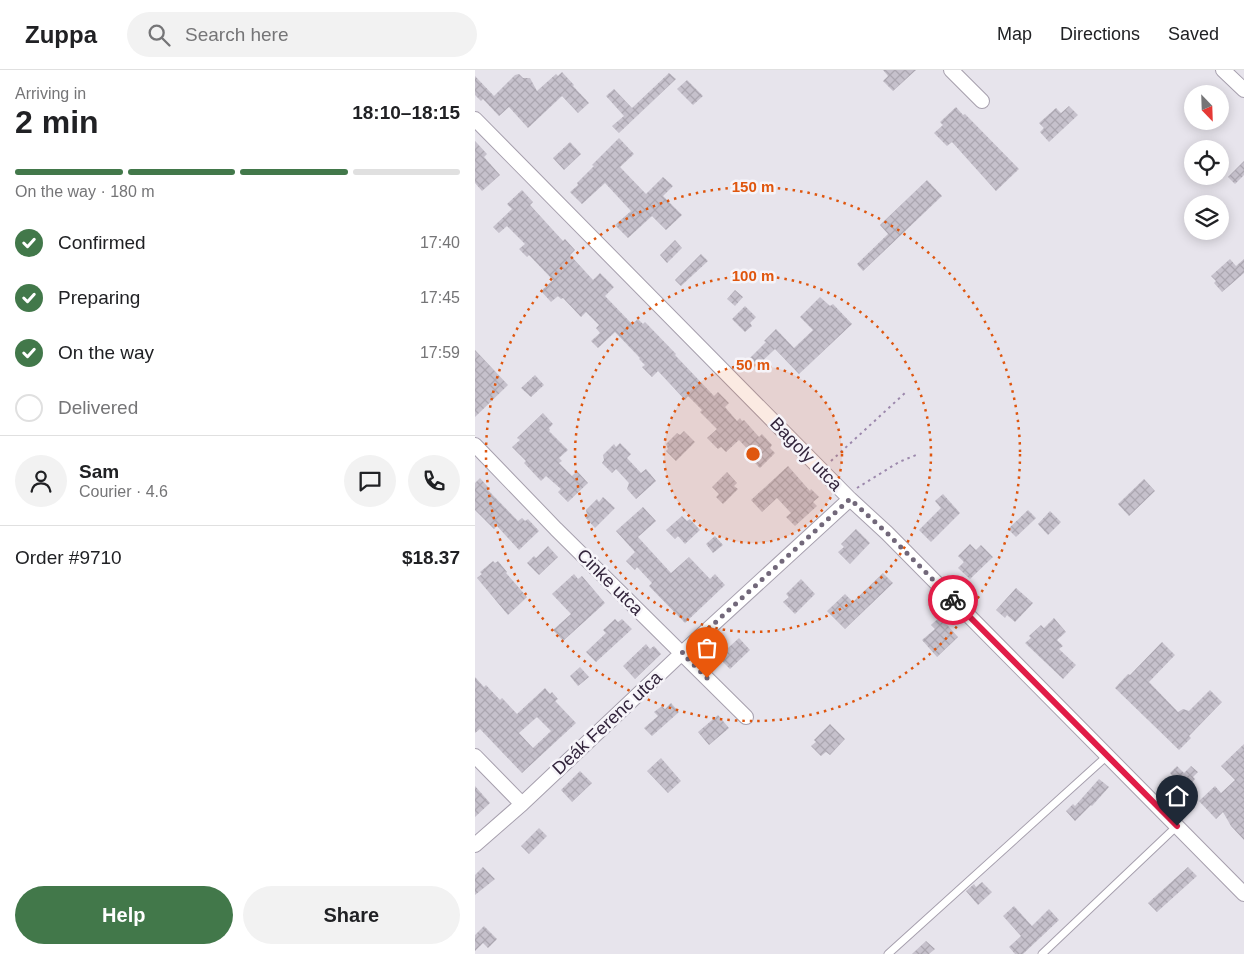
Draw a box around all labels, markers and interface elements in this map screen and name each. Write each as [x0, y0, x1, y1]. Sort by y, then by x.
search box [127, 12, 477, 57]
text: Zuppa [25, 21, 97, 48]
icon: search [145, 21, 173, 49]
text: Search here [185, 24, 289, 45]
text: Map [997, 24, 1032, 44]
text: Directions [1060, 24, 1140, 44]
text: Saved [1168, 24, 1219, 44]
text: Arriving in [15, 85, 86, 102]
north arrow [1184, 85, 1229, 130]
map controls [1184, 85, 1229, 240]
text: 18:10–18:15 [352, 102, 460, 123]
text: 2 min [15, 104, 99, 140]
button: locate [1184, 140, 1229, 185]
text: 150 m [732, 178, 774, 195]
text: On the way · 180 m [15, 183, 155, 200]
button: layers [1184, 195, 1229, 240]
icon: check [15, 229, 43, 257]
text: Confirmed [58, 232, 146, 253]
text: 17:40 [420, 234, 460, 251]
text: 100 m [732, 267, 774, 284]
icon: check [15, 284, 43, 312]
text: Preparing [58, 287, 140, 308]
text: 17:45 [420, 289, 460, 306]
icon: check [15, 339, 43, 367]
text: On the way [58, 342, 154, 363]
text: 17:59 [420, 344, 460, 361]
text: 50 m [736, 356, 770, 373]
text: Delivered [58, 397, 138, 418]
street label: Bagoly utca [766, 413, 847, 495]
centre of rings [744, 445, 762, 463]
button: person [15, 455, 67, 507]
button: chat [344, 455, 396, 507]
button: phone [408, 455, 460, 507]
text: Sam [79, 461, 119, 482]
text: Courier · 4.6 [79, 483, 168, 500]
street label: Cinke utca [573, 545, 648, 620]
text: Order #9710 [15, 547, 122, 568]
text: $18.37 [402, 547, 460, 568]
courier [928, 575, 978, 625]
icon: bike [939, 586, 967, 614]
pin [686, 627, 728, 678]
icon: bag [693, 634, 721, 662]
street label: Deák Ferenc utca [548, 667, 666, 779]
pin [1156, 775, 1198, 826]
icon: home [1163, 782, 1191, 810]
button: Help [15, 886, 233, 944]
button: Share [243, 886, 460, 944]

